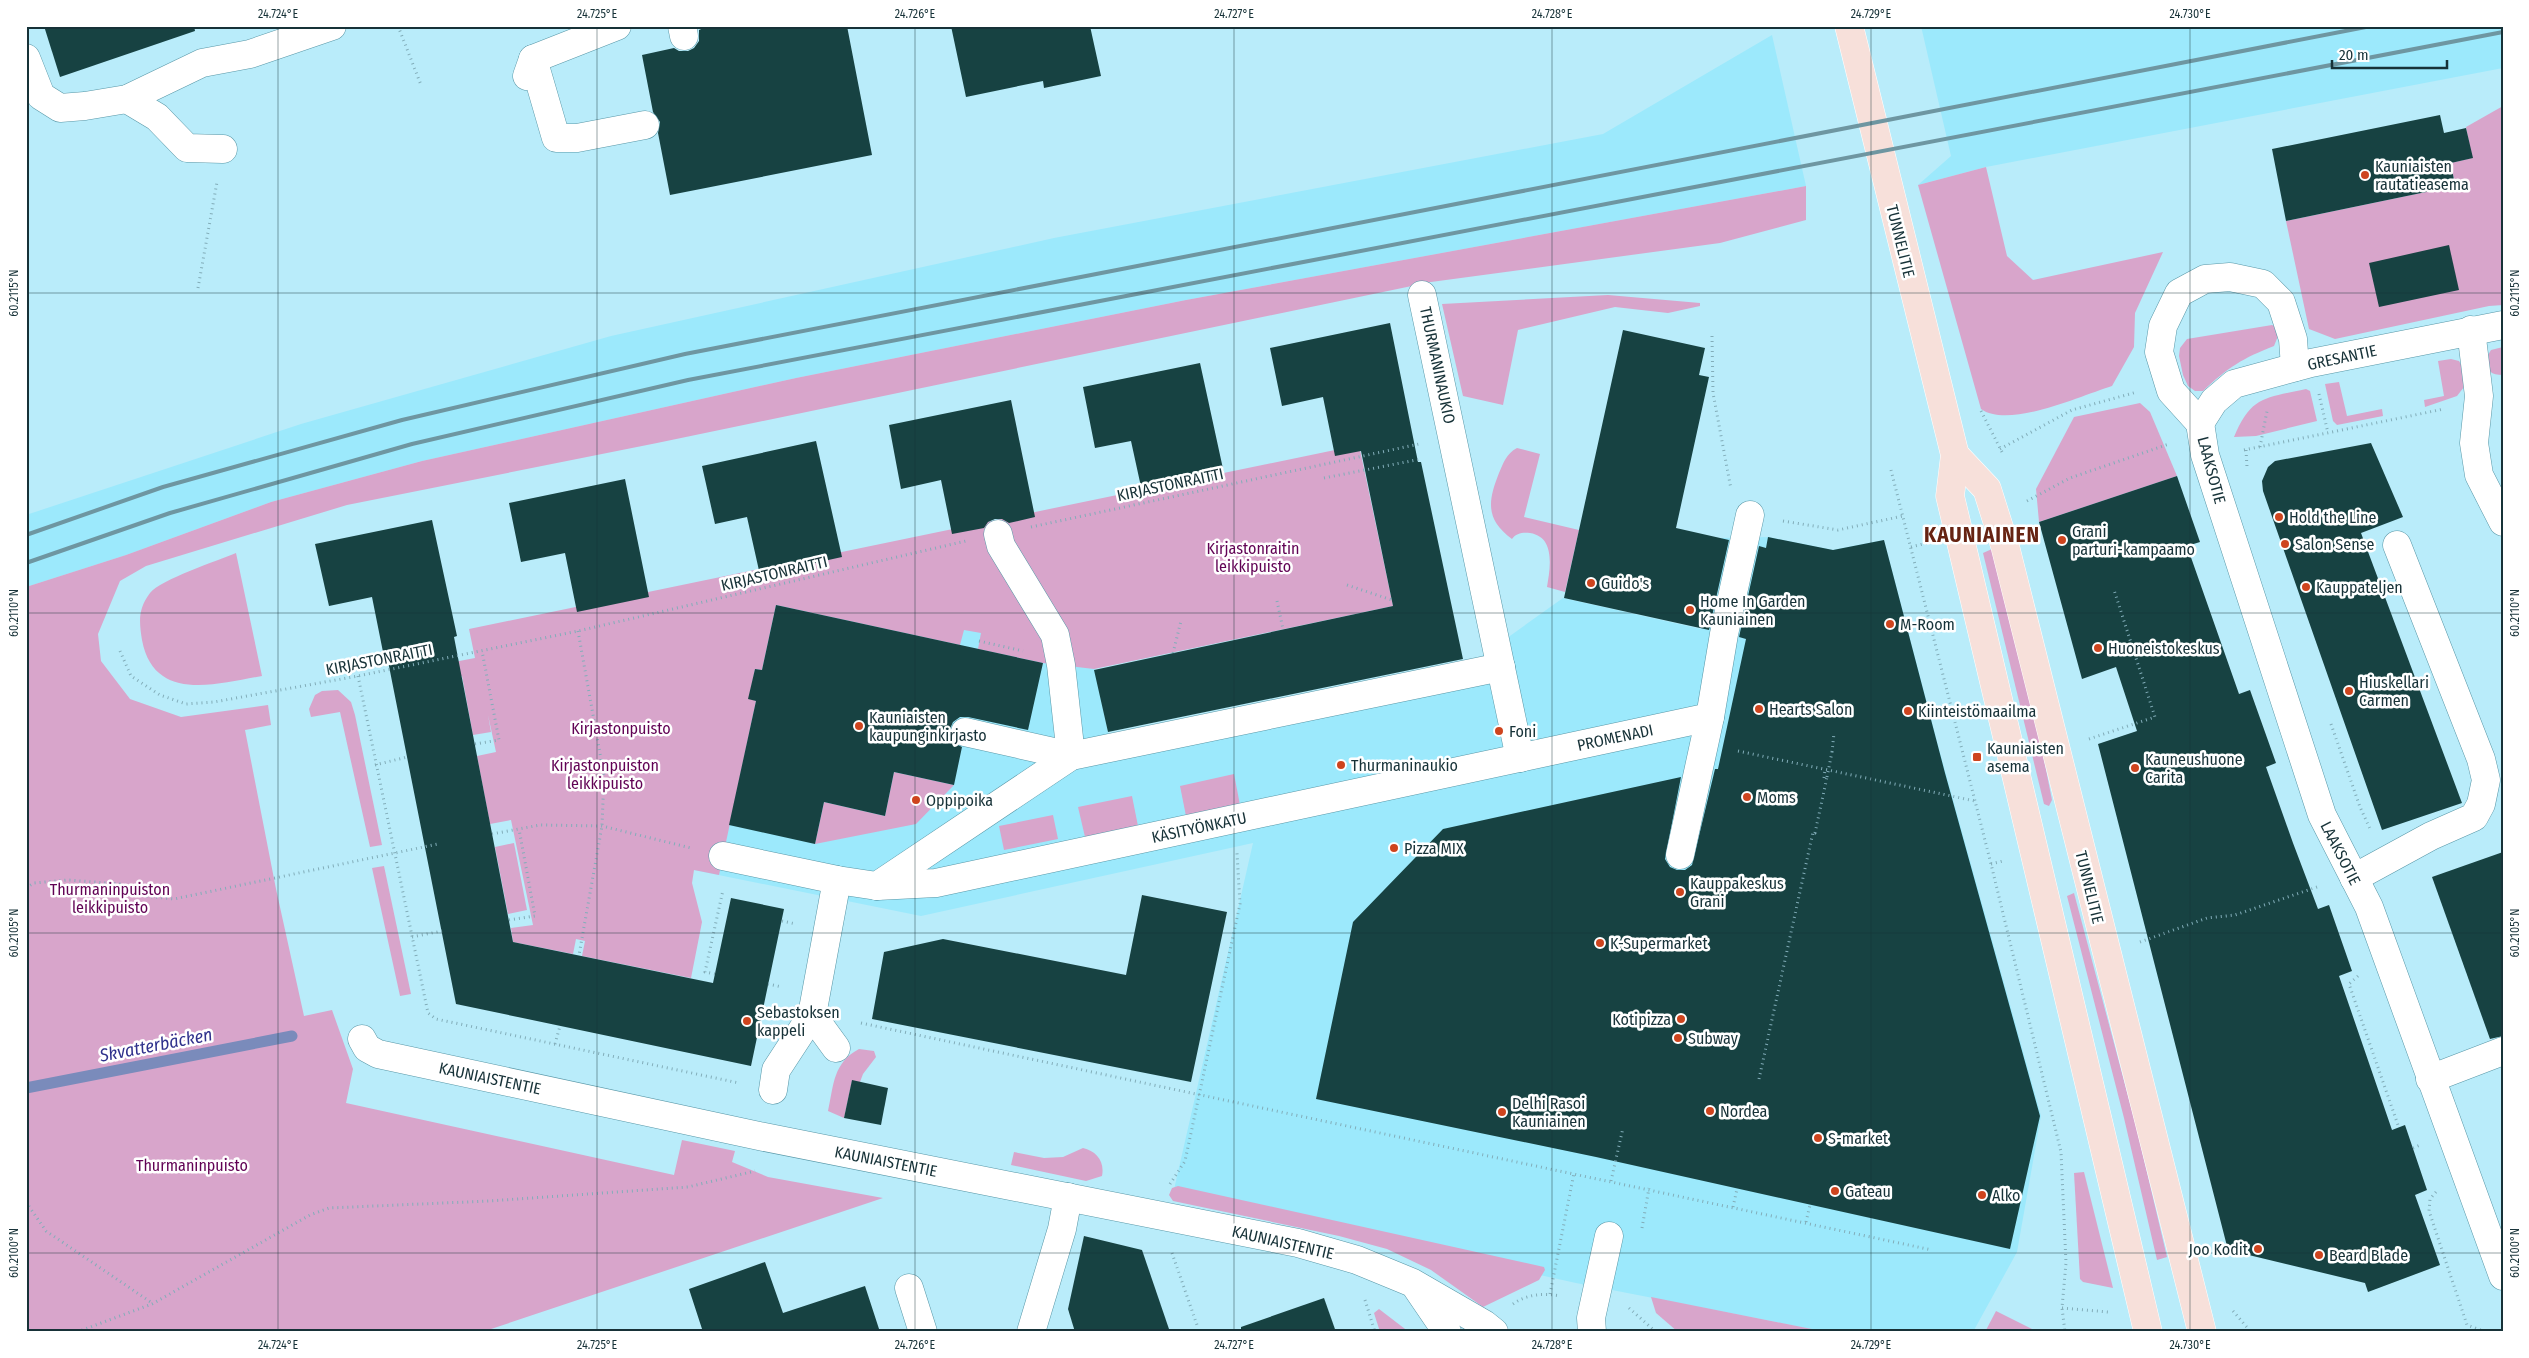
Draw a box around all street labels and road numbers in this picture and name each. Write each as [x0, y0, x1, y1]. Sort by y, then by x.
street label: TUNNELITIE [1882, 203, 1919, 279]
street label: THURMANINAUKIO [1416, 305, 1459, 425]
street label: GRESANTIE [2306, 341, 2378, 374]
street label: LAAKSOTIE [2193, 434, 2230, 506]
street label: KIRJASTONRAITTI [1115, 464, 1225, 505]
street label: KIRJASTONRAITTI [719, 552, 829, 595]
street label: KIRJASTONRAITTI [324, 640, 434, 679]
street label: PROMENADI [1575, 720, 1655, 755]
street label: KÄSITYÖNKATU [1150, 808, 1248, 847]
street label: LAAKSOTIE [2316, 818, 2365, 888]
street label: TUNNELITIE [2071, 849, 2108, 925]
street label: KAUNIAISTENTIE [437, 1058, 543, 1099]
street label: KAUNIAISTENTIE [833, 1142, 939, 1181]
street label: KAUNIAISTENTIE [1230, 1222, 1336, 1263]

